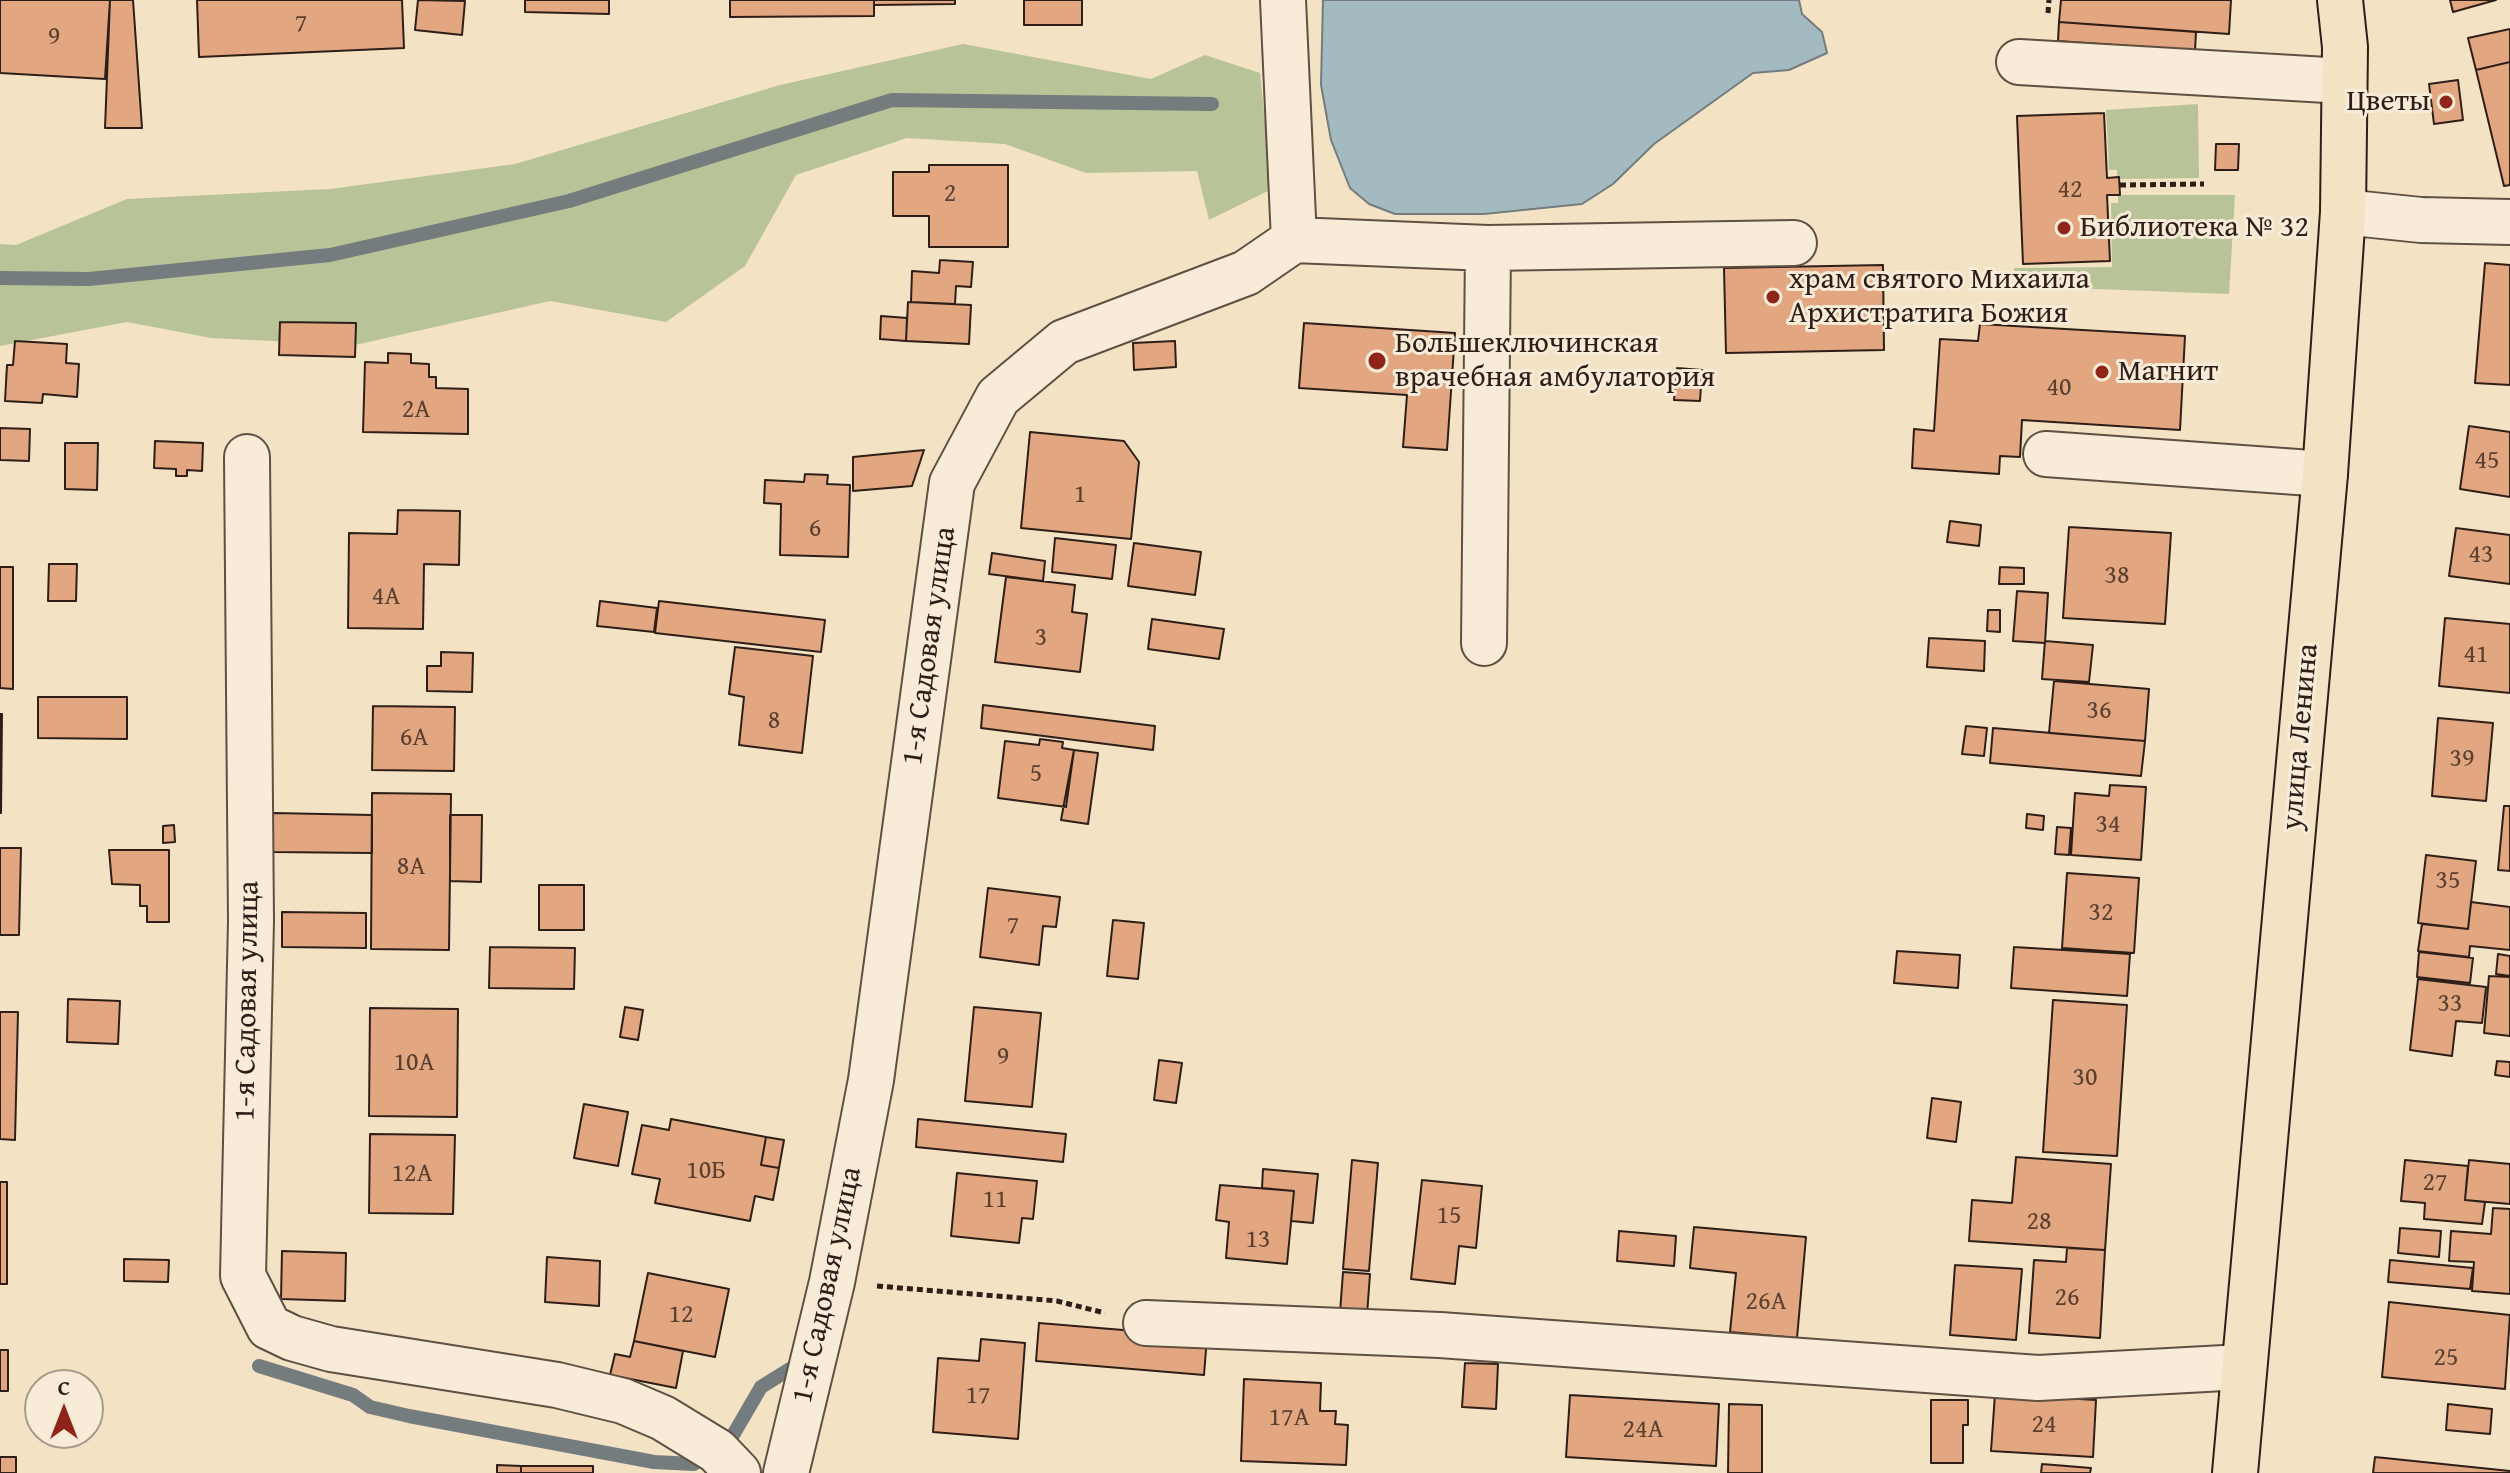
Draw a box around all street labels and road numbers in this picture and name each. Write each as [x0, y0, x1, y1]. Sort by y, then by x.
street label: 1-я Садовая улица [895, 524, 965, 768]
street label: улица Ленина [2275, 642, 2327, 832]
street label: 1-я Садовая улица [228, 880, 268, 1122]
street label: 1-я Садовая улица [785, 1164, 871, 1406]

